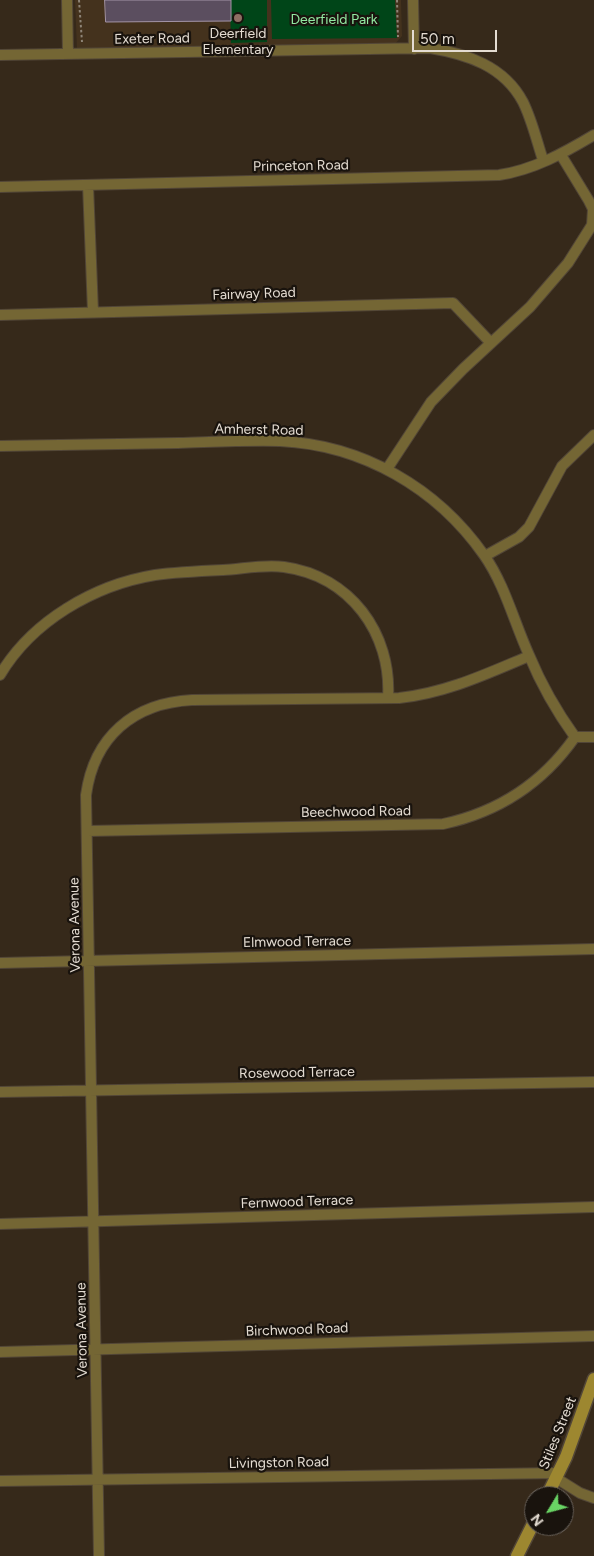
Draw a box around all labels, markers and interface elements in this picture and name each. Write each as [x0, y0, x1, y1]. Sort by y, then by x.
marker: Deerfield Elementary [232, 12, 244, 24]
park label: Deerfield Park [290, 12, 378, 28]
scale bar [414, 20, 499, 52]
place label: Deerfield Elementary [203, 26, 273, 58]
street label: Exeter Road [114, 30, 190, 48]
text: 50 m [420, 30, 455, 48]
street label: Princeton Road [253, 157, 349, 175]
street label: Fairway Road [212, 284, 296, 304]
street label: Amherst Road [214, 421, 304, 439]
street label: Beechwood Road [301, 803, 411, 821]
street label: Verona Avenue [66, 877, 84, 973]
street label: Elmwood Terrace [243, 933, 351, 951]
street label: Rosewood Terrace [239, 1064, 355, 1082]
street label: Fernwood Terrace [240, 1192, 354, 1212]
street label: Verona Avenue [73, 1282, 91, 1378]
street label: Birchwood Road [245, 1320, 349, 1340]
street label: Stiles Street [536, 1394, 580, 1472]
street label: Livingston Road [229, 1454, 329, 1472]
north arrow [524, 1486, 574, 1536]
text: N [527, 1510, 547, 1529]

